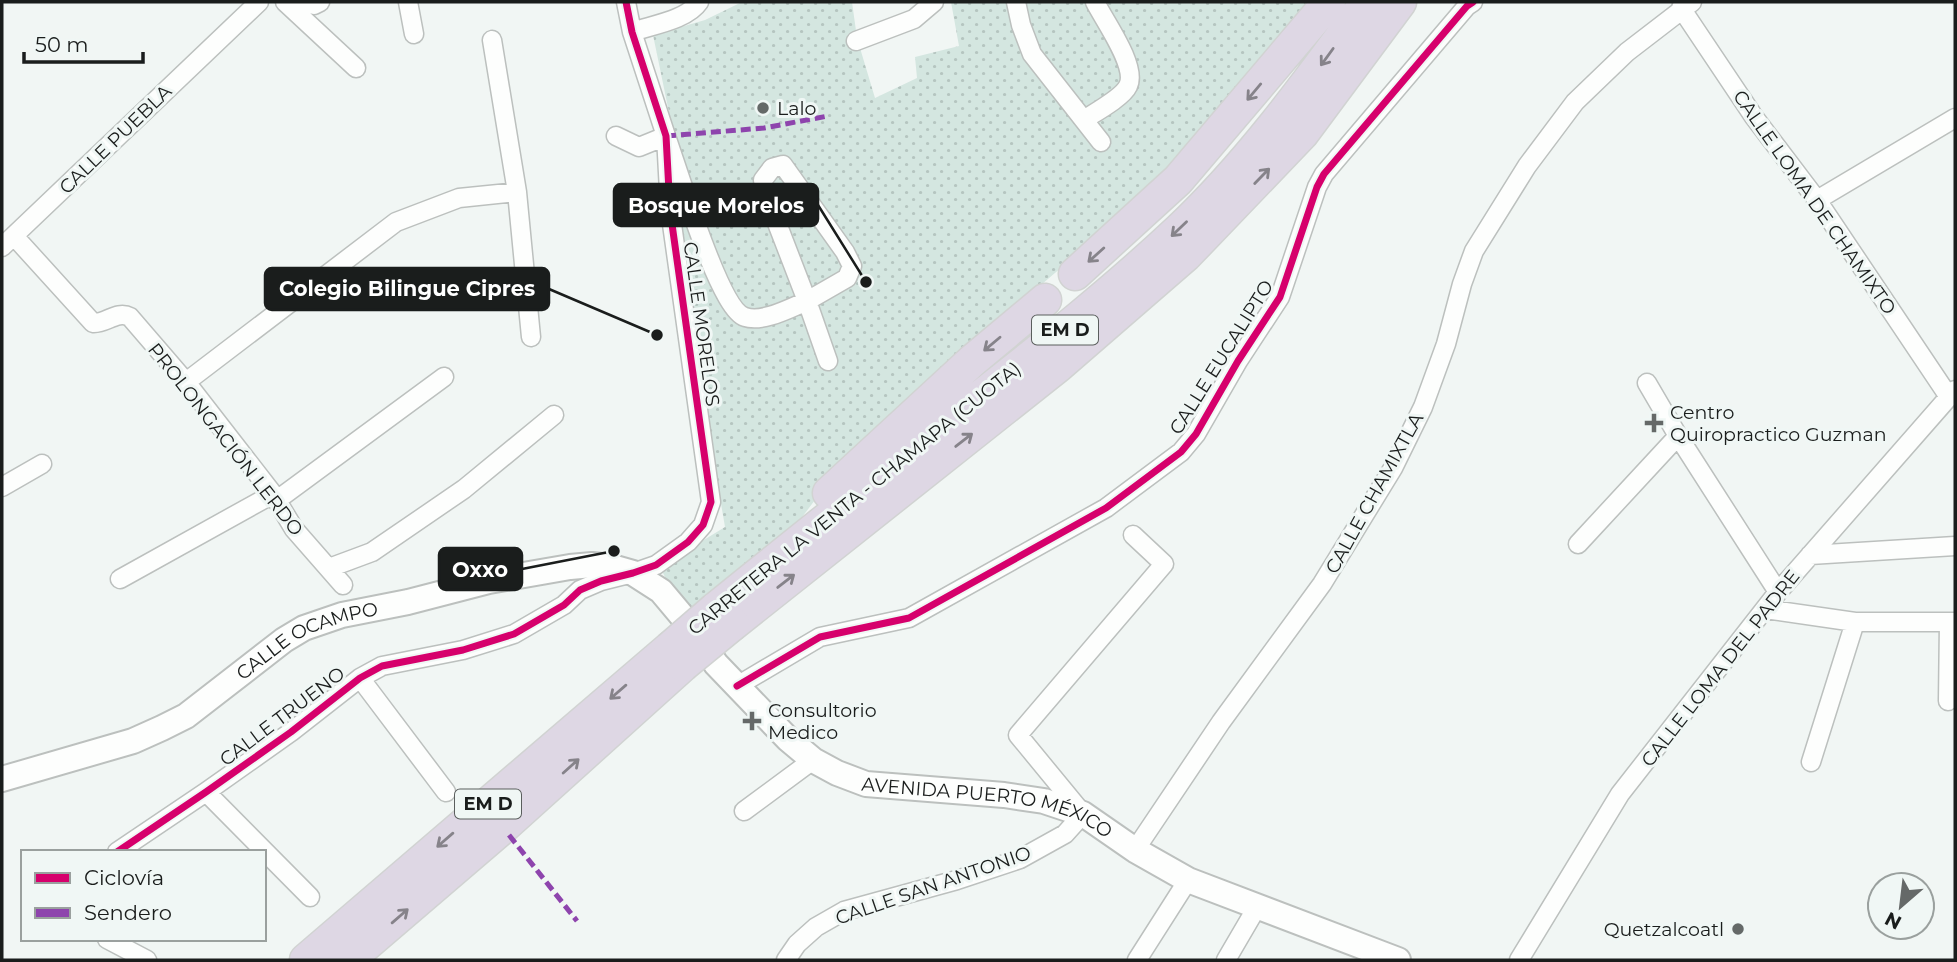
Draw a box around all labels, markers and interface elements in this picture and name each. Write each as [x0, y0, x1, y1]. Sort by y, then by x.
scale bar [24, 21, 144, 65]
text: 50 m [35, 32, 89, 57]
one-way arrow [1320, 47, 1334, 66]
street label: CALLE PUEBLA [54, 80, 177, 199]
one-way arrow [1246, 83, 1262, 101]
street label: CALLE LOMA DE CHAMIXTO [1728, 86, 1901, 319]
place label: Lalo [777, 97, 817, 120]
marker: Lalo [755, 100, 771, 116]
one-way arrow [1254, 168, 1271, 185]
callout: Bosque Morelos [614, 184, 818, 226]
text: Bosque Morelos [628, 193, 804, 218]
one-way arrow [1171, 221, 1188, 238]
street label: CALLE MORELOS [679, 240, 724, 408]
one-way arrow [1088, 246, 1105, 263]
callout: Colegio Bilingue Cipres [265, 268, 549, 310]
text: Colegio Bilingue Cipres [279, 276, 535, 301]
street label: CALLE EUCALIPTO [1165, 276, 1278, 439]
road number: EM D [1032, 316, 1098, 344]
one-way arrow [984, 336, 1002, 352]
street label: PROLONGACIÓN LERDO [143, 338, 308, 540]
street label: CARRETERA LA VENTA - CHAMAPA (CUOTA) [683, 357, 1025, 640]
place label: Centro Quiropractico Guzman [1670, 401, 1886, 446]
street label: CALLE CHAMIXTLA [1321, 408, 1428, 578]
marker: Centro Quiropractico Guzman [1644, 413, 1664, 433]
one-way arrow [955, 433, 973, 448]
callout: Oxxo [439, 548, 522, 590]
text: Oxxo [452, 557, 508, 582]
street label: CALLE LOMA DEL PADRE [1636, 565, 1804, 771]
one-way arrow [776, 574, 795, 589]
street label: CALLE OCAMPO [232, 597, 380, 685]
street label: CALLE TRUENO [215, 662, 349, 771]
one-way arrow [609, 684, 627, 700]
place label: Consultorio Medico [768, 699, 877, 744]
marker: Consultorio Medico [742, 711, 762, 731]
one-way arrow [562, 758, 580, 774]
street label: AVENIDA PUERTO MÉXICO [861, 773, 1117, 843]
road number: EM D [455, 790, 521, 818]
one-way arrow [437, 832, 455, 848]
street label: CALLE SAN ANTONIO [832, 841, 1034, 930]
legend [21, 850, 266, 941]
text: Ciclovía [84, 865, 164, 890]
north arrow [1866, 871, 1936, 941]
text: Sendero [84, 900, 172, 925]
text: N [1881, 907, 1905, 934]
one-way arrow [390, 908, 408, 924]
place label: Quetzalcoatl [1604, 918, 1724, 941]
marker: Quetzalcoatl [1730, 921, 1746, 937]

